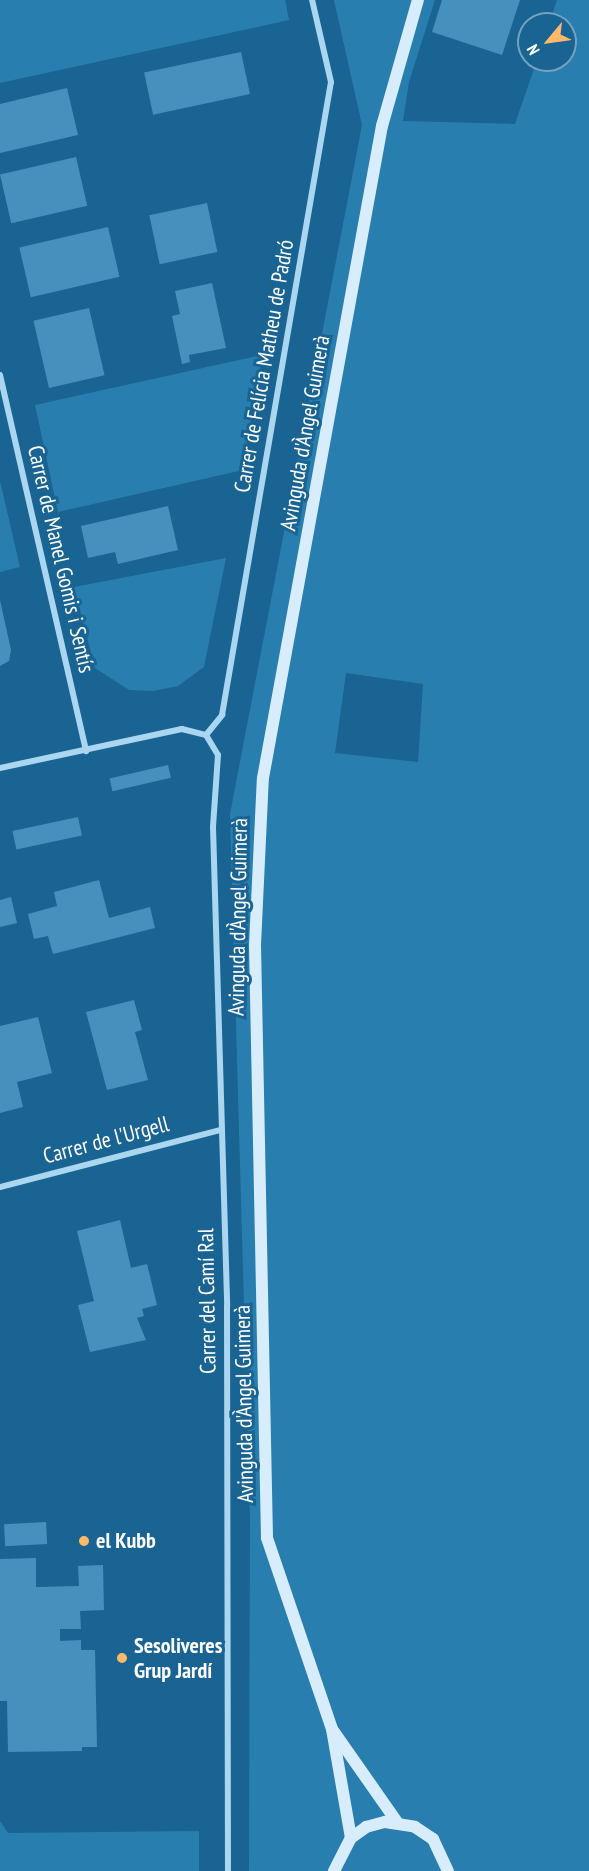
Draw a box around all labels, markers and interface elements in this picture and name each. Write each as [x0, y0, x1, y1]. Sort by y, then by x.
north arrow [517, 12, 577, 72]
text: N [522, 41, 544, 58]
street label: Carrer de Felícia Matheu de Padró [229, 238, 299, 494]
street label: Avinguda d'Àngel Guimerà [275, 333, 335, 533]
street label: Carrer de Manel Gomis i Sentís [22, 443, 100, 675]
street label: Avinguda d'Àngel Guimerà [223, 818, 253, 1016]
street label: Carrer de l'Urgell [40, 1111, 172, 1169]
street label: Carrer del Camí Ral [193, 1228, 221, 1374]
street label: Avinguda d'Àngel Guimerà [229, 1305, 259, 1503]
place label: el Kubb [96, 1528, 156, 1554]
marker: el Kubb [77, 1534, 91, 1548]
place label: Sesoliveres Grup Jardí [134, 1632, 222, 1684]
marker: Sesoliveres Grup Jardí [115, 1651, 129, 1665]

